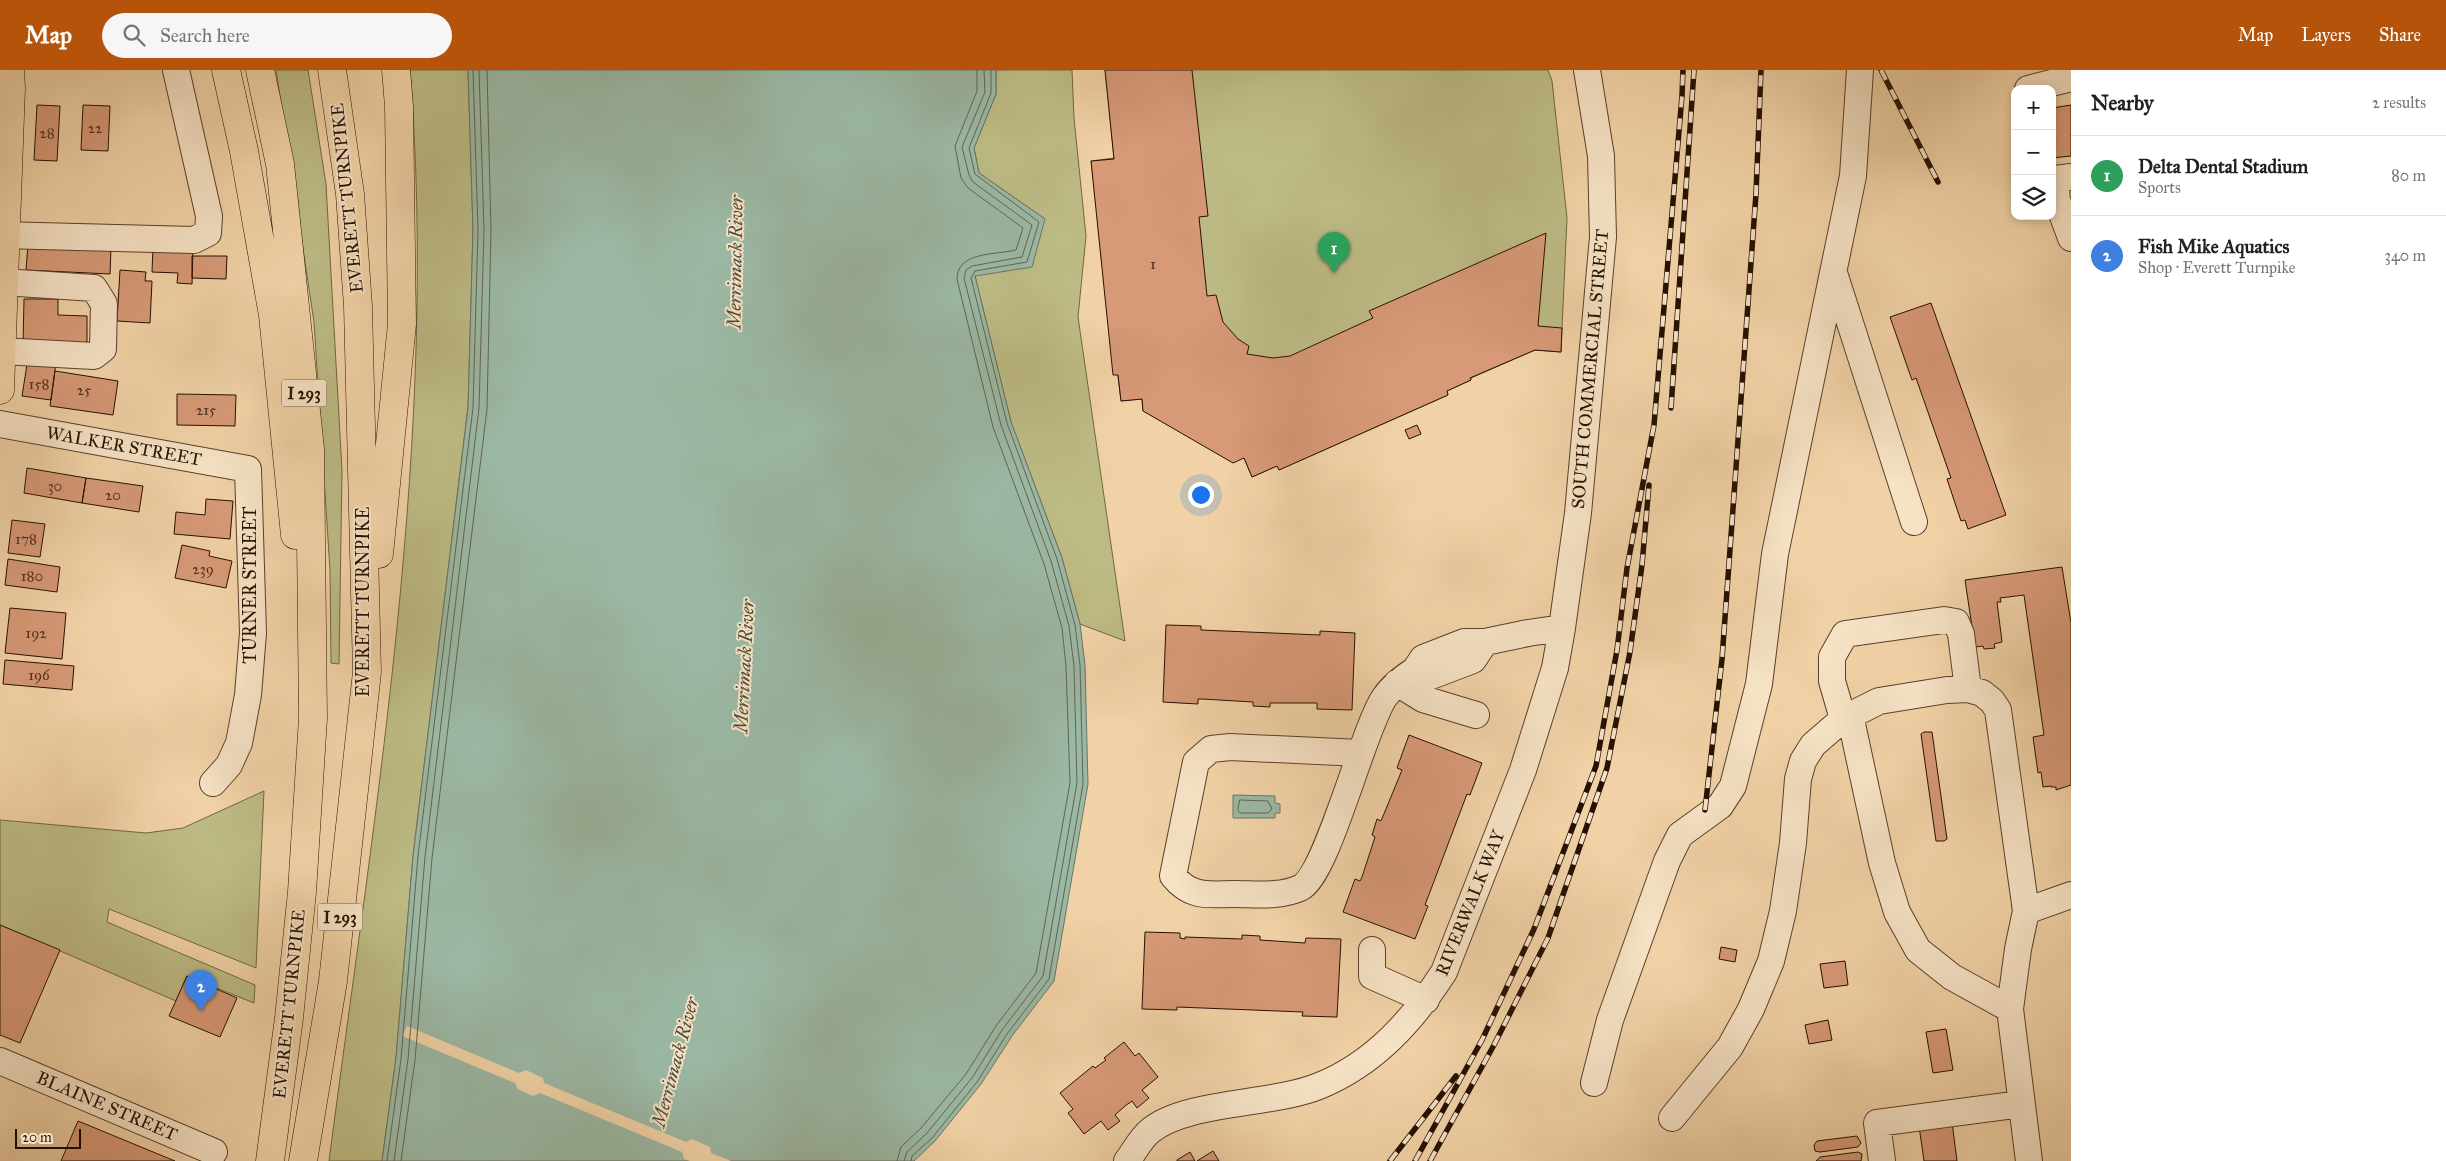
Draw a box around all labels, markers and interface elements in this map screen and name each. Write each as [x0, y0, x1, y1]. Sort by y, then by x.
search box [102, 13, 452, 58]
text: Map [25, 20, 72, 50]
icon: search [120, 21, 148, 49]
text: Search here [160, 24, 250, 47]
text: Map [2238, 24, 2273, 46]
text: Layers [2301, 24, 2351, 46]
text: Share [2379, 24, 2421, 46]
map controls [2011, 85, 2056, 220]
button: + [2011, 85, 2056, 130]
text: Nearby [2091, 90, 2154, 116]
text: 2 results [2372, 93, 2426, 112]
street label: EVERETT TURNPIKE [326, 102, 368, 294]
house number: 22 [88, 119, 103, 137]
house number: 28 [39, 124, 55, 142]
button: − [2011, 130, 2056, 175]
text: Delta Dental Stadium [2138, 155, 2308, 178]
text: 1 [2104, 166, 2110, 185]
text: 80 m [2391, 166, 2426, 185]
button: layers [2011, 175, 2056, 220]
text: Sports [2138, 178, 2181, 197]
water label: Merrimack River [722, 194, 748, 331]
street label: SOUTH COMMERCIAL STREET [1567, 228, 1613, 510]
pin: 1 [1318, 232, 1350, 273]
text: Fish Mike Aquatics [2138, 235, 2289, 258]
text: 2 [2103, 246, 2111, 265]
text: 340 m [2384, 246, 2426, 265]
house number: 1 [1150, 255, 1156, 273]
text: Shop · Everett Turnpike [2138, 258, 2295, 277]
house number: 158 [29, 375, 49, 393]
road number: I 293 [282, 379, 326, 406]
house number: 25 [77, 381, 91, 399]
house number: 215 [196, 401, 216, 419]
street label: WALKER STREET [45, 421, 203, 471]
house number: 30 [48, 477, 62, 495]
your location [1188, 482, 1214, 508]
house number: 20 [105, 486, 121, 504]
street label: TURNER STREET [239, 506, 261, 664]
street label: EVERETT TURNPIKE [352, 507, 374, 697]
house number: 178 [15, 530, 37, 548]
house number: 239 [192, 560, 214, 578]
house number: 180 [21, 567, 43, 585]
water label: Merrimack River [729, 598, 759, 735]
house number: 192 [25, 624, 47, 642]
house number: 196 [28, 666, 51, 684]
street label: RIVERWALK WAY [1431, 826, 1510, 979]
road number: I 293 [318, 904, 362, 930]
street label: EVERETT TURNPIKE [268, 908, 310, 1100]
pin: 2 [185, 970, 217, 1011]
water label: Merrimack River [646, 993, 704, 1132]
street label: BLAINE STREET [33, 1066, 181, 1146]
scale bar [15, 1126, 81, 1149]
text: 20 m [22, 1129, 52, 1146]

